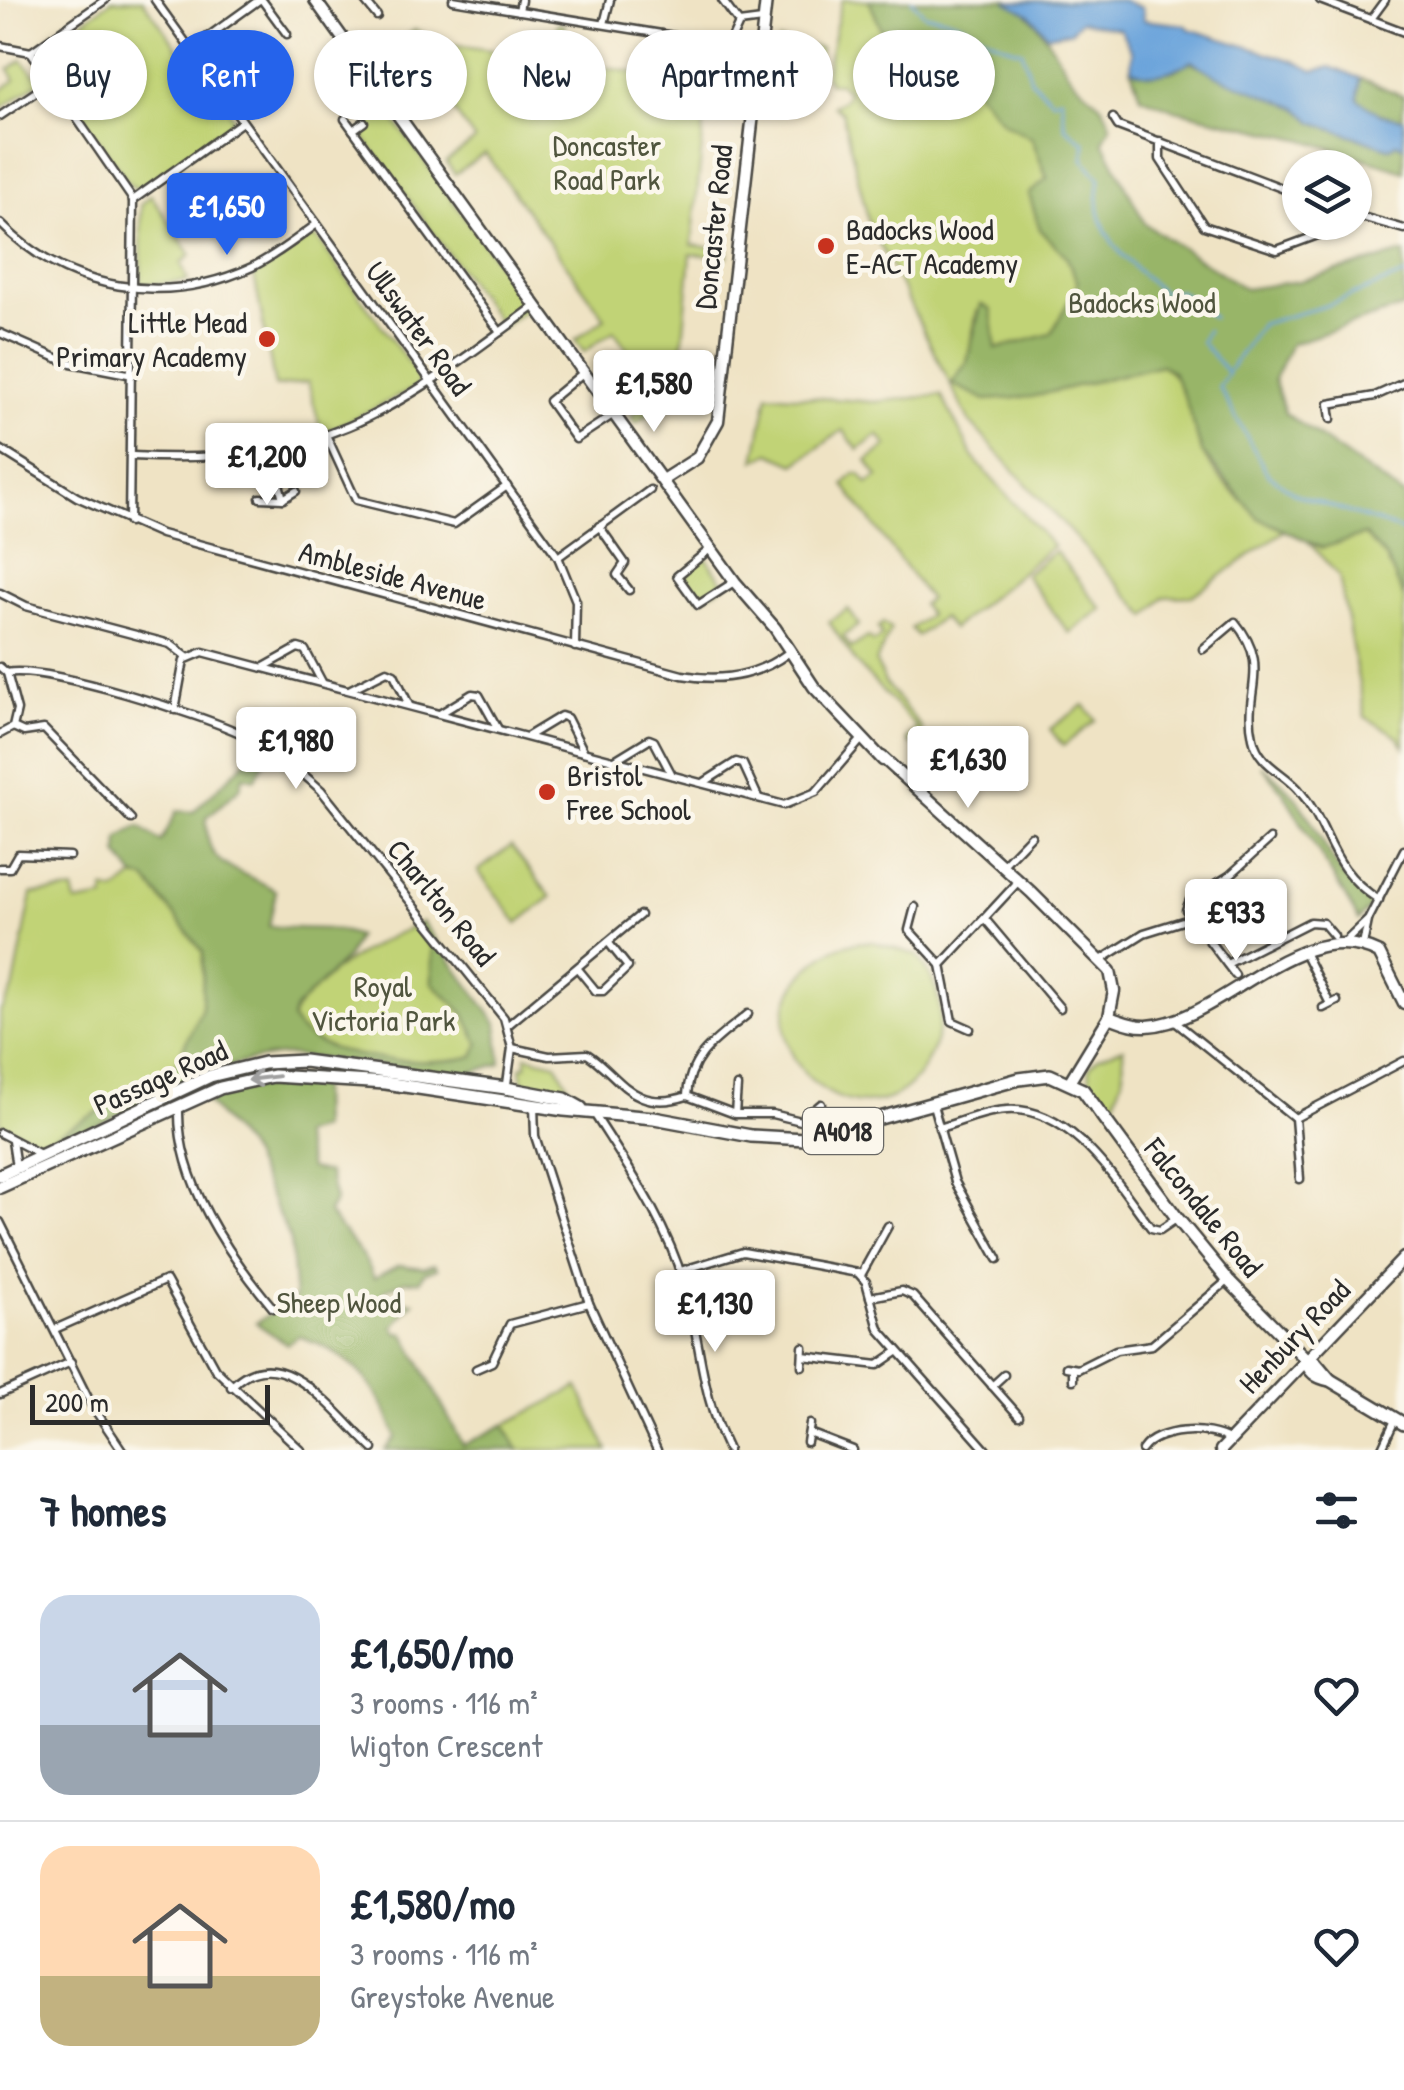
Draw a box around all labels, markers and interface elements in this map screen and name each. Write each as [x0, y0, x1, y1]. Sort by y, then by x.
chip: Buy [30, 30, 147, 120]
chip: Rent [167, 30, 294, 120]
chip: Filters [314, 30, 467, 120]
chip: New [487, 30, 606, 120]
chip: Apartment [626, 30, 833, 120]
chip: House [853, 30, 995, 120]
park label: Doncaster Road Park [553, 125, 662, 199]
street label: Doncaster Road [684, 143, 742, 311]
map controls [1282, 150, 1372, 240]
button: layers [1282, 150, 1372, 240]
pin: £1,650 [146, 173, 308, 258]
text: £1,650 [189, 184, 265, 227]
place label: Badocks Wood E-ACT Academy [846, 209, 1018, 283]
marker: Badocks Wood E-ACT Academy [815, 235, 837, 257]
street label: Ullswater Road [357, 253, 481, 403]
park label: Badocks Wood [1068, 282, 1216, 322]
place label: Little Mead Primary Academy [56, 302, 247, 376]
marker: Little Mead Primary Academy [256, 328, 278, 350]
pin: £1,580 [573, 350, 735, 435]
text: £1,580 [615, 361, 693, 404]
pin: £1,200 [186, 423, 348, 508]
text: £1,200 [227, 434, 307, 477]
street label: Ambleside Avenue [295, 531, 491, 619]
pin: £1,980 [215, 707, 377, 792]
text: £1,980 [258, 718, 334, 761]
pin: £1,630 [887, 726, 1049, 811]
text: £1,630 [929, 737, 1007, 780]
place label: Bristol Free School [566, 755, 691, 829]
marker: Bristol Free School [536, 781, 558, 803]
street label: Charlton Road [379, 830, 506, 974]
pin: £933 [1177, 879, 1295, 964]
text: £933 [1207, 890, 1265, 933]
park label: Royal Victoria Park [311, 966, 455, 1040]
street label: Passage Road [87, 1030, 233, 1124]
one-way arrow [247, 1070, 280, 1088]
road number: A4018 [803, 1108, 883, 1154]
street label: Falcondale Road [1135, 1128, 1273, 1285]
pin: £1,130 [634, 1270, 796, 1355]
street label: Henbury Road [1230, 1270, 1359, 1402]
text: £1,130 [677, 1281, 753, 1324]
park label: Sheep Wood [277, 1282, 401, 1322]
scale bar [30, 1380, 270, 1424]
text: 200 m [45, 1383, 109, 1421]
text: 7 homes [40, 1482, 166, 1539]
icon: filters [1309, 1483, 1364, 1538]
text: £1,650/mo [350, 1624, 513, 1681]
icon: home [120, 1635, 240, 1755]
icon: heart [1309, 1668, 1364, 1723]
text: 3 rooms · 116 m² [350, 1681, 538, 1724]
text: Wigton Crescent [350, 1724, 542, 1767]
text: £1,580/mo [350, 1875, 515, 1932]
icon: home [120, 1886, 240, 2006]
icon: heart [1309, 1919, 1364, 1974]
text: 3 rooms · 116 m² [350, 1932, 538, 1975]
text: Greystoke Avenue [350, 1975, 555, 2018]

